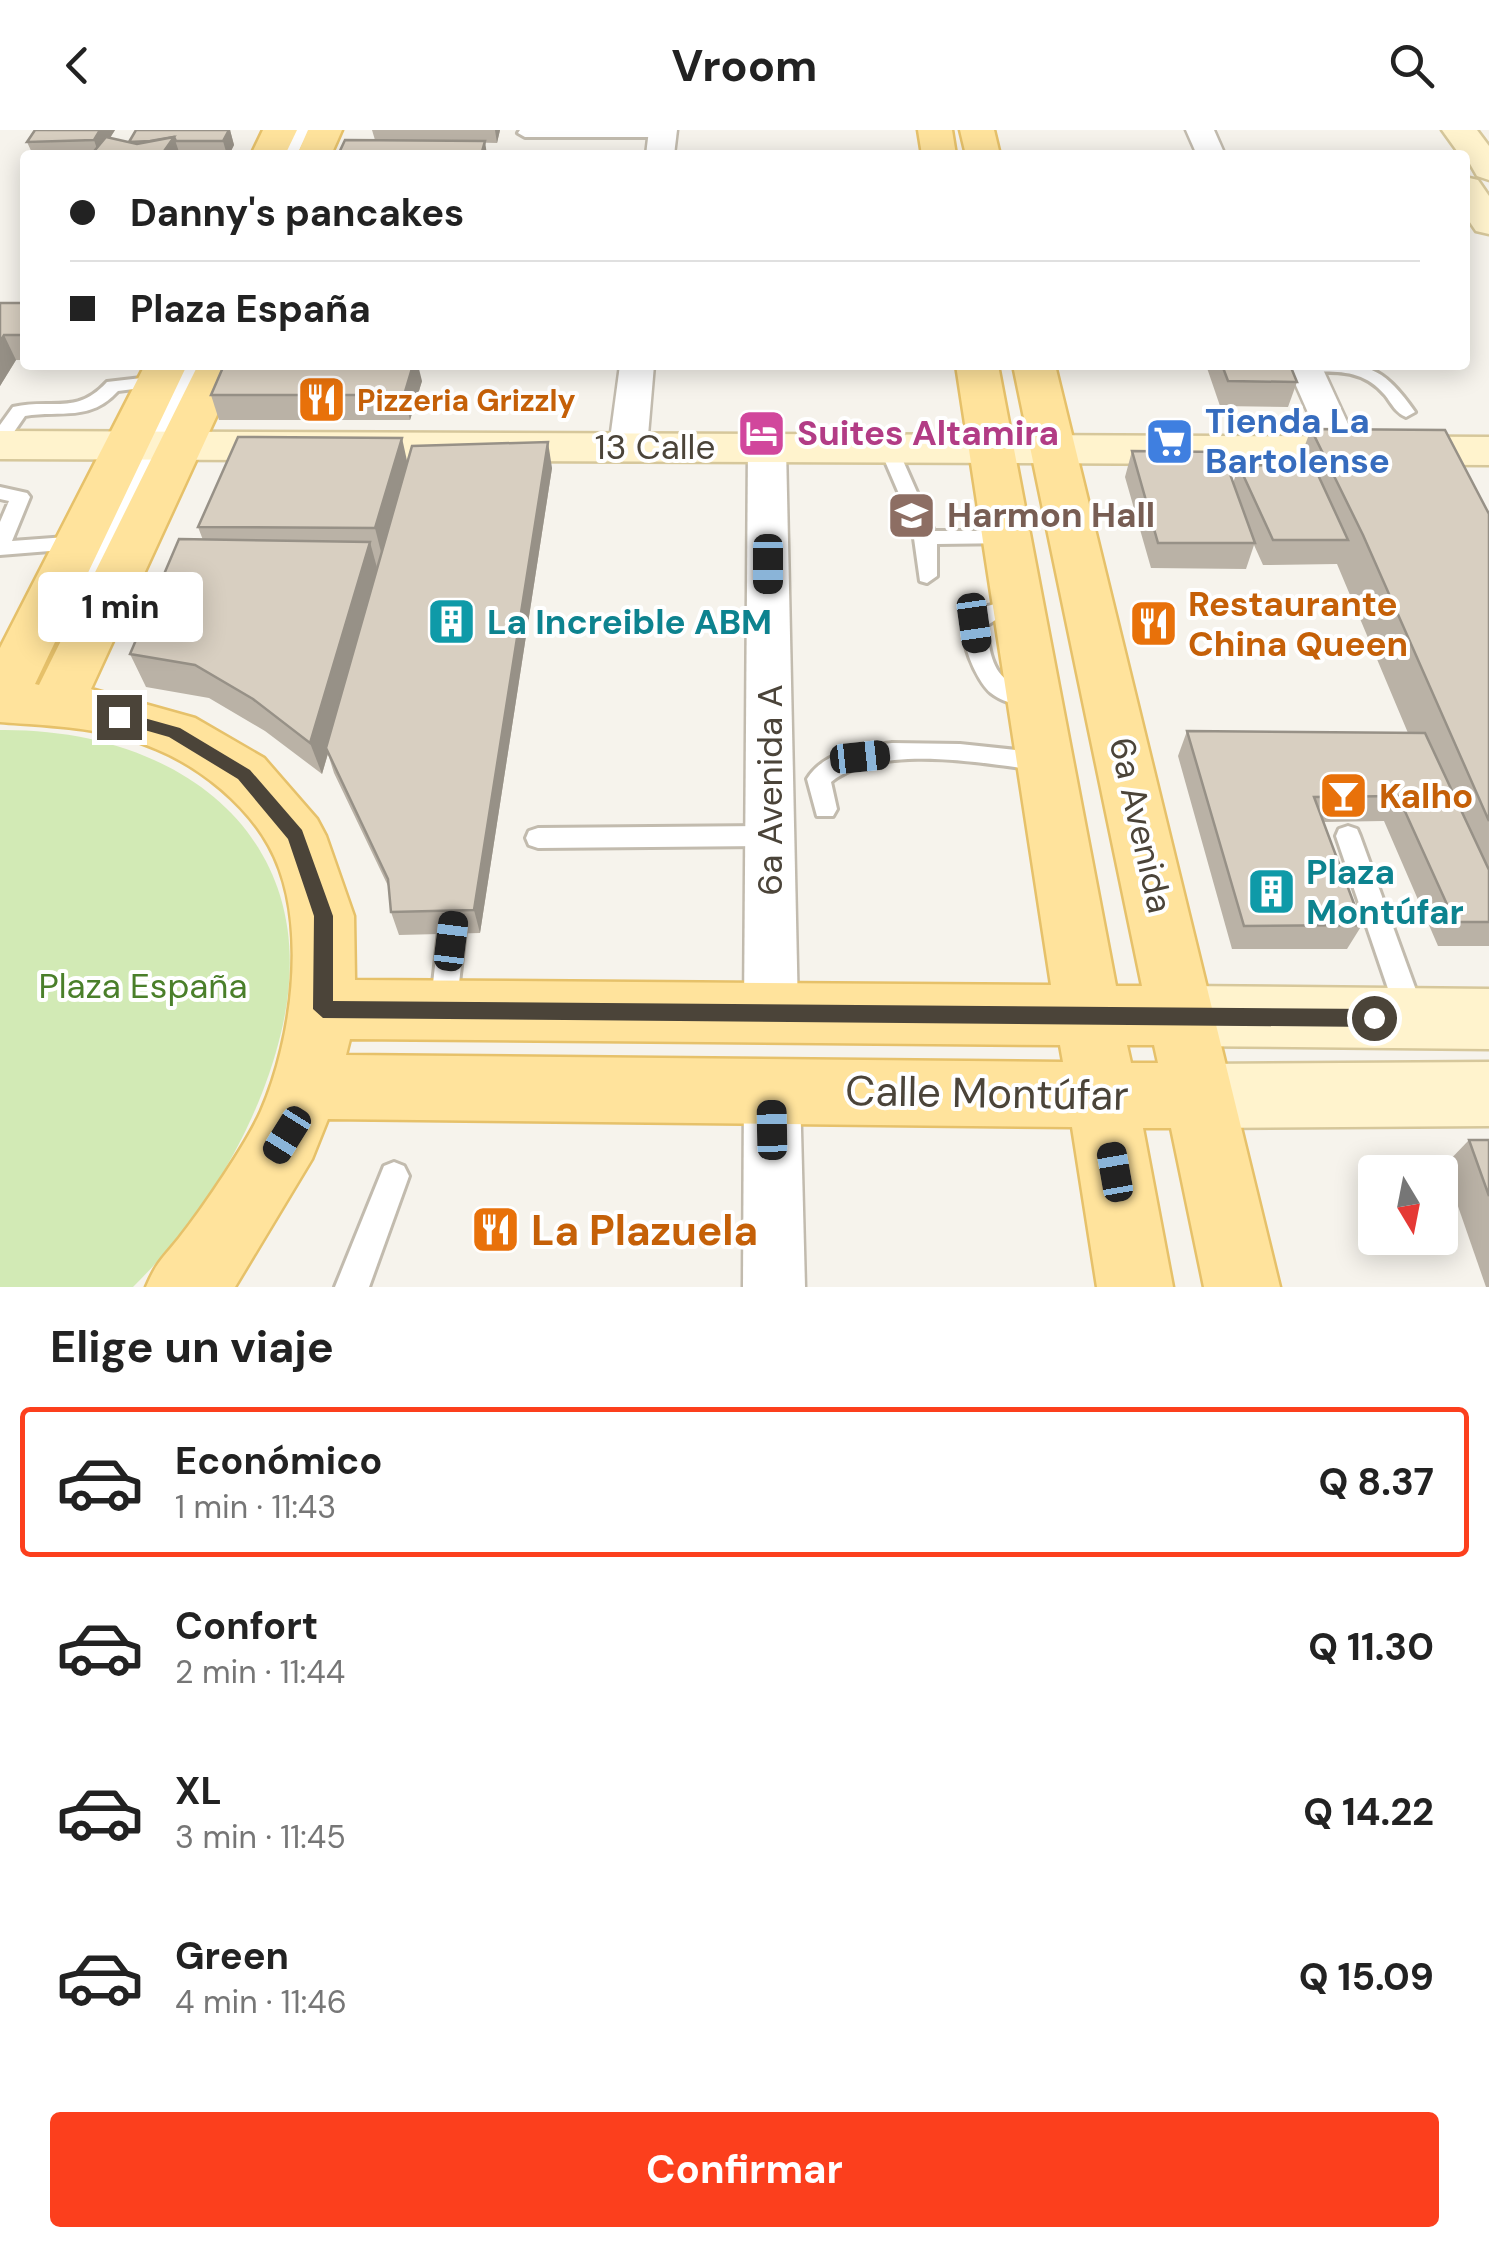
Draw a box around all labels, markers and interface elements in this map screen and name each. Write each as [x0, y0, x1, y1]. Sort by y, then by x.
text: Vroom [672, 36, 817, 95]
icon: back [50, 38, 105, 93]
icon: search [1384, 38, 1439, 93]
text: Danny's pancakes [130, 188, 464, 238]
text: Plaza España [130, 284, 371, 334]
restaurant icon: Pizzeria Grizzly [296, 374, 348, 426]
place label: Pizzeria Grizzly [357, 381, 576, 420]
place label: Tienda La Bartolense [1205, 398, 1390, 484]
hotel icon: Suites Altamira [736, 407, 788, 459]
place label: Suites Altamira [797, 410, 1059, 456]
supermarket icon: Tienda La Bartolense [1144, 415, 1196, 467]
street label: 13 Calle [595, 424, 715, 470]
school or university icon: Harmon Hall [886, 489, 938, 541]
place label: Harmon Hall [947, 492, 1155, 538]
car [753, 534, 783, 594]
callout: 1 min [36, 572, 202, 642]
place label: Restaurante China Queen [1188, 581, 1408, 667]
text: 1 min [82, 586, 159, 628]
car [955, 591, 993, 655]
building icon: La Increible ABM [426, 596, 478, 648]
restaurant icon: Restaurante China Queen [1127, 598, 1179, 650]
place label: La Increible ABM [487, 599, 772, 645]
street label: 6a Avenida A [747, 684, 793, 896]
route end [97, 695, 142, 740]
street label: 6a Avenida [1098, 733, 1184, 917]
car [829, 739, 891, 775]
bar icon: Kalho [1318, 770, 1370, 822]
place label: Kalho [1379, 773, 1473, 819]
place label: Plaza Montúfar [1306, 849, 1464, 935]
building icon: Plaza Montúfar [1245, 866, 1297, 918]
car [432, 909, 470, 973]
park label: Plaza España [39, 963, 247, 1009]
route start [1352, 996, 1397, 1041]
street label: Calle Montúfar [845, 1063, 1129, 1123]
car [756, 1100, 788, 1160]
car [258, 1102, 316, 1168]
car [1095, 1140, 1135, 1204]
north arrow [1358, 1155, 1458, 1255]
map controls [1358, 1155, 1458, 1255]
place label: La Plazuela [531, 1203, 758, 1258]
restaurant icon: La Plazuela [470, 1204, 522, 1256]
text: Elige un viaje [50, 1317, 334, 1376]
text: Económico [175, 1436, 382, 1486]
icon: car [55, 1437, 145, 1527]
text: Q 8.37 [1319, 1457, 1434, 1507]
text: 1 min · 11:43 [175, 1486, 336, 1528]
text: Confort [175, 1601, 318, 1651]
icon: car [55, 1602, 145, 1692]
text: Q 11.30 [1308, 1622, 1434, 1672]
text: 2 min · 11:44 [175, 1651, 345, 1693]
text: XL [175, 1766, 222, 1816]
icon: car [55, 1767, 145, 1857]
text: Q 14.22 [1303, 1787, 1434, 1837]
text: 3 min · 11:45 [175, 1816, 346, 1858]
text: Green [175, 1931, 289, 1981]
icon: car [55, 1932, 145, 2022]
text: Q 15.09 [1299, 1952, 1434, 2002]
text: 4 min · 11:46 [175, 1981, 347, 2023]
button: Confirmar [50, 2112, 1439, 2227]

